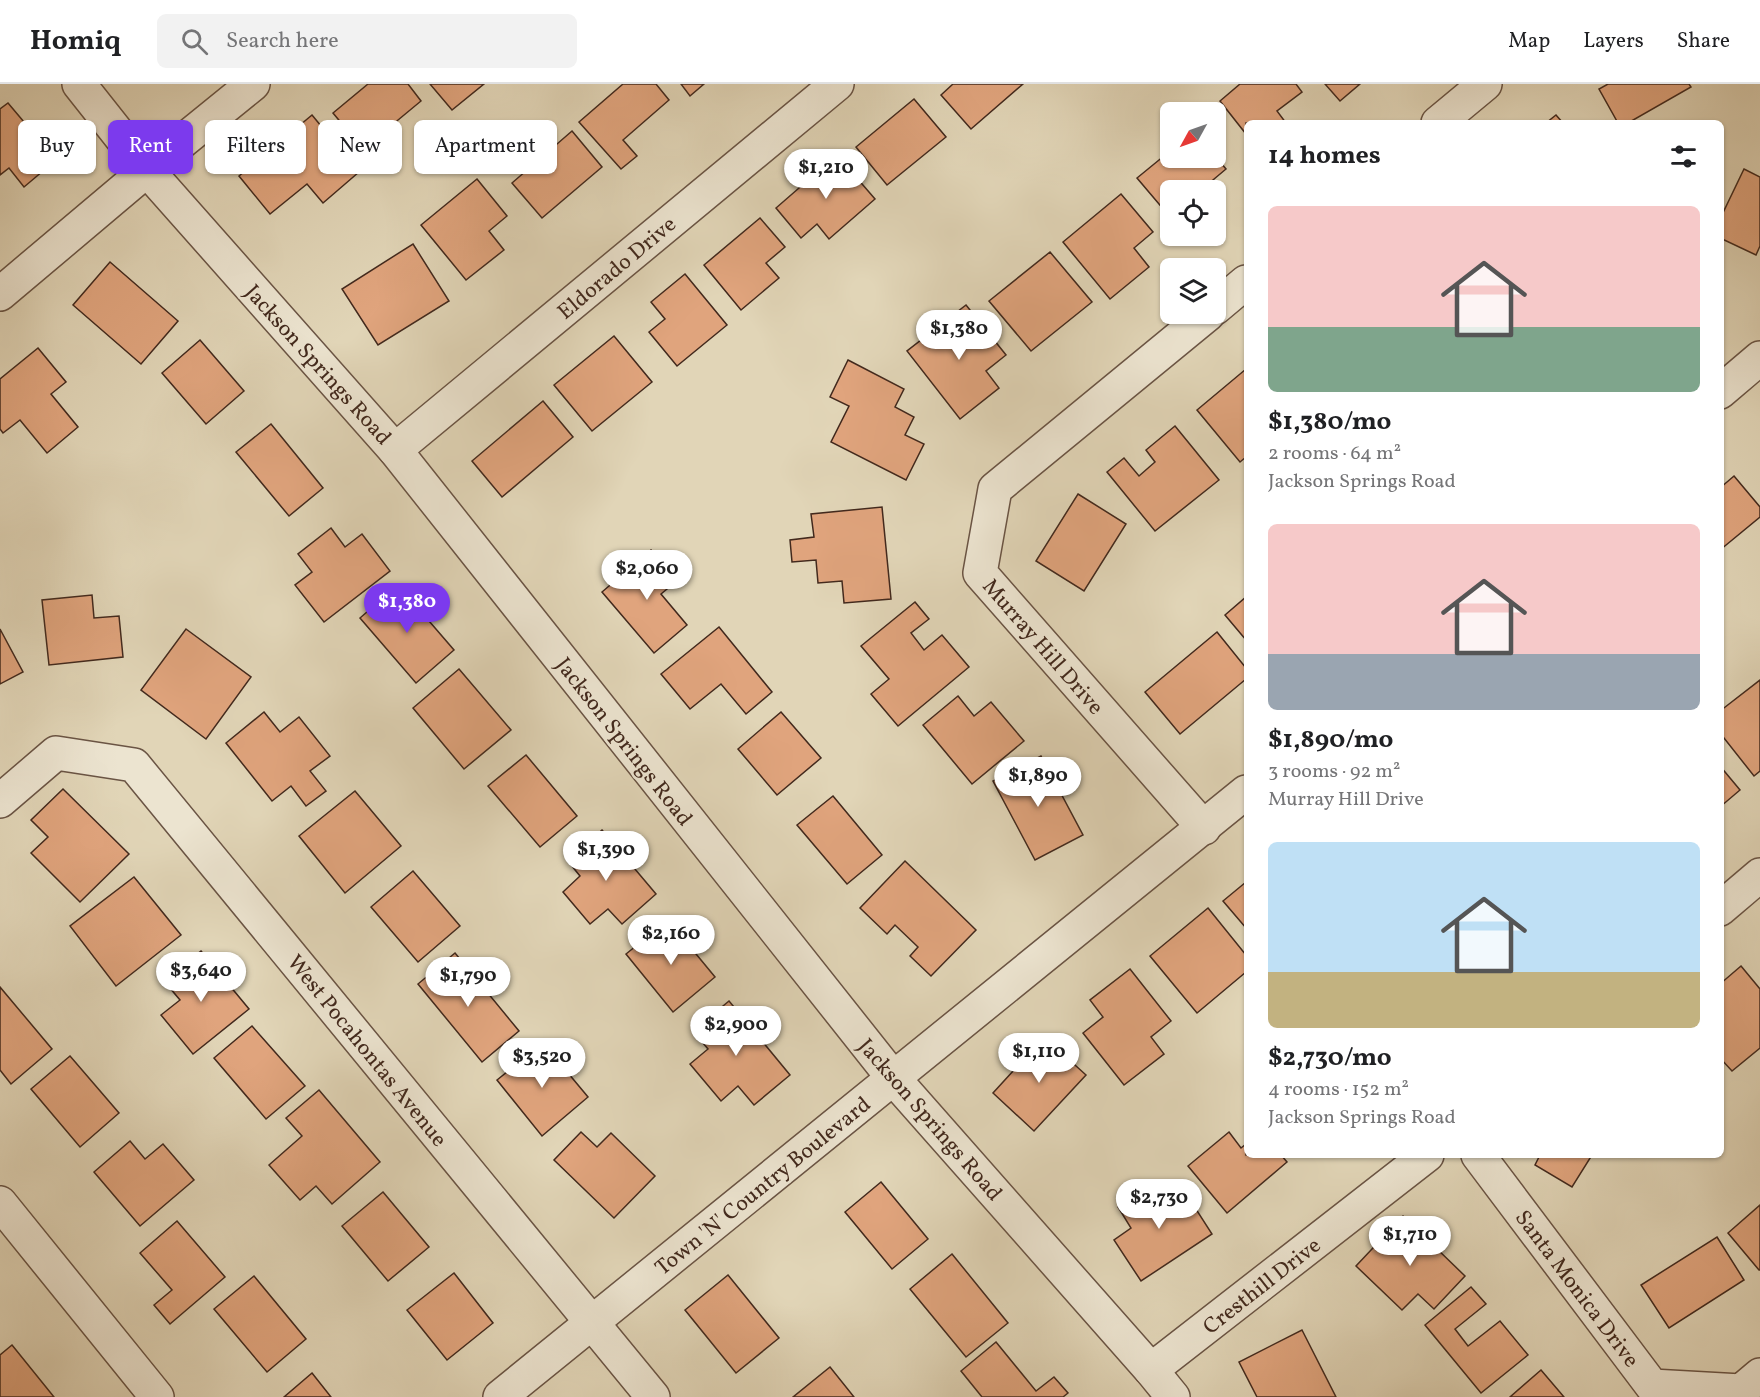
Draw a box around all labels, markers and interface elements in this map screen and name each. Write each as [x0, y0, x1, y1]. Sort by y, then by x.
search box [157, 14, 577, 68]
text: Homiq [30, 22, 121, 61]
icon: search [178, 25, 211, 58]
text: Search here [226, 26, 339, 57]
text: Map [1508, 27, 1550, 56]
text: Layers [1583, 27, 1644, 56]
text: Share [1677, 27, 1730, 56]
north arrow [1160, 102, 1226, 168]
map controls [1160, 102, 1226, 324]
chip: Buy [18, 120, 96, 174]
chip: Rent [108, 120, 193, 174]
chip: Filters [205, 120, 306, 174]
chip: New [318, 120, 402, 174]
chip: Apartment [414, 120, 557, 174]
text: 14 homes [1268, 138, 1381, 174]
icon: filters [1667, 140, 1700, 173]
pin: $1,210 [777, 149, 875, 200]
text: $1,210 [798, 154, 854, 182]
button: locate [1160, 180, 1226, 246]
street label: Eldorado Drive [552, 210, 684, 328]
icon: home [1430, 245, 1538, 353]
button: layers [1160, 258, 1226, 324]
street label: Jackson Springs Road [237, 279, 398, 453]
pin: $1,380 [910, 310, 1008, 361]
text: $1,380 [930, 315, 988, 343]
text: $1,380/mo [1268, 404, 1391, 440]
text: 2 rooms · 64 m² [1268, 440, 1401, 468]
text: Jackson Springs Road [1268, 468, 1456, 496]
pin: $2,060 [598, 550, 696, 601]
text: $2,060 [615, 555, 679, 583]
icon: home [1430, 563, 1538, 671]
street label: Murray Hill Drive [974, 573, 1110, 722]
pin: $1,380 [358, 583, 456, 634]
text: $1,380 [378, 588, 436, 616]
street label: Jackson Springs Road [547, 652, 699, 833]
text: $1,890/mo [1268, 722, 1393, 758]
pin: $1,890 [989, 757, 1087, 808]
text: 3 rooms · 92 m² [1268, 758, 1400, 786]
text: $1,890 [1008, 762, 1068, 790]
text: Murray Hill Drive [1268, 786, 1424, 814]
pin: $1,390 [557, 831, 655, 882]
text: $1,390 [577, 836, 635, 864]
icon: home [1430, 881, 1538, 989]
pin: $2,160 [622, 915, 720, 966]
text: $2,160 [642, 920, 700, 948]
street label: West Pocahontas Avenue [279, 949, 453, 1154]
pin: $3,640 [152, 952, 250, 1003]
text: $3,640 [170, 957, 232, 985]
pin: $1,790 [419, 957, 517, 1008]
text: $1,790 [439, 962, 497, 990]
pin: $2,900 [687, 1006, 785, 1057]
text: $2,900 [704, 1011, 768, 1039]
street label: Jackson Springs Road [850, 1033, 1009, 1209]
pin: $1,110 [990, 1033, 1088, 1084]
pin: $3,520 [493, 1038, 591, 1089]
text: $1,110 [1012, 1038, 1066, 1066]
text: $2,730/mo [1268, 1040, 1392, 1076]
text: $3,520 [512, 1043, 572, 1071]
text: 4 rooms · 152 m² [1268, 1076, 1409, 1104]
street label: Town 'N' Country Boulevard [649, 1090, 878, 1284]
text: Jackson Springs Road [1268, 1104, 1456, 1132]
pin: $2,730 [1110, 1179, 1208, 1230]
text: $2,730 [1130, 1184, 1188, 1212]
street label: Santa Monica Drive [1507, 1204, 1645, 1375]
pin: $1,710 [1361, 1216, 1459, 1267]
text: $1,710 [1383, 1221, 1437, 1249]
street label: Cresthill Drive [1197, 1231, 1328, 1343]

